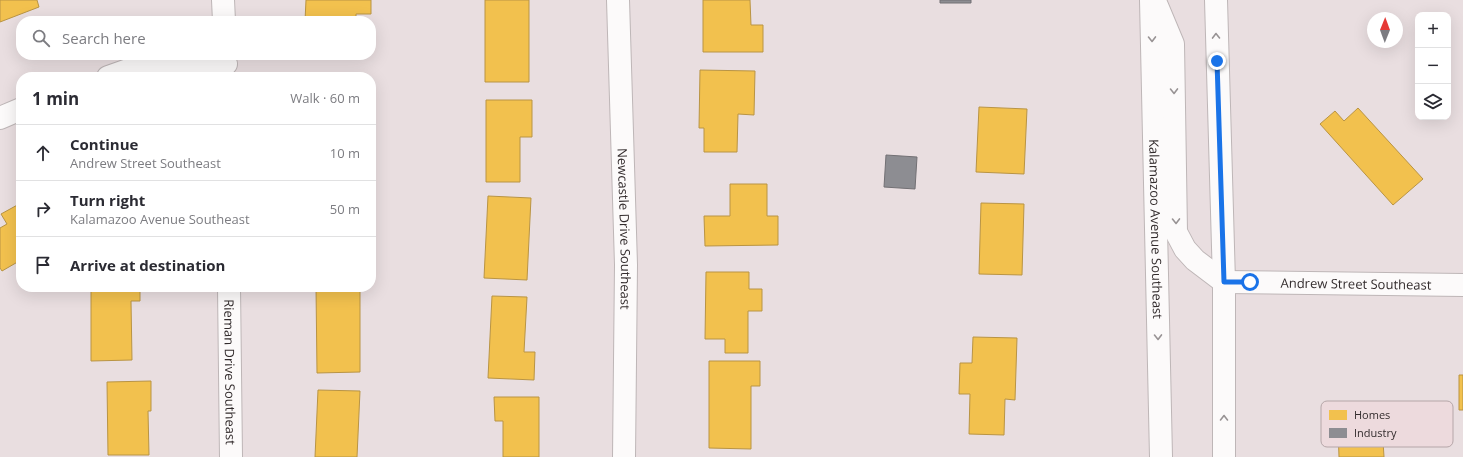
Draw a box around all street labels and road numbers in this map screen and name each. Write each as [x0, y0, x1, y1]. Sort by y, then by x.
street label: Kalamazoo Avenue Southeast [1145, 139, 1167, 319]
street label: Newcastle Drive Southeast [613, 148, 635, 310]
street label: Andrew Street Southeast [1280, 274, 1432, 294]
street label: Rieman Drive Southeast [220, 299, 240, 445]

